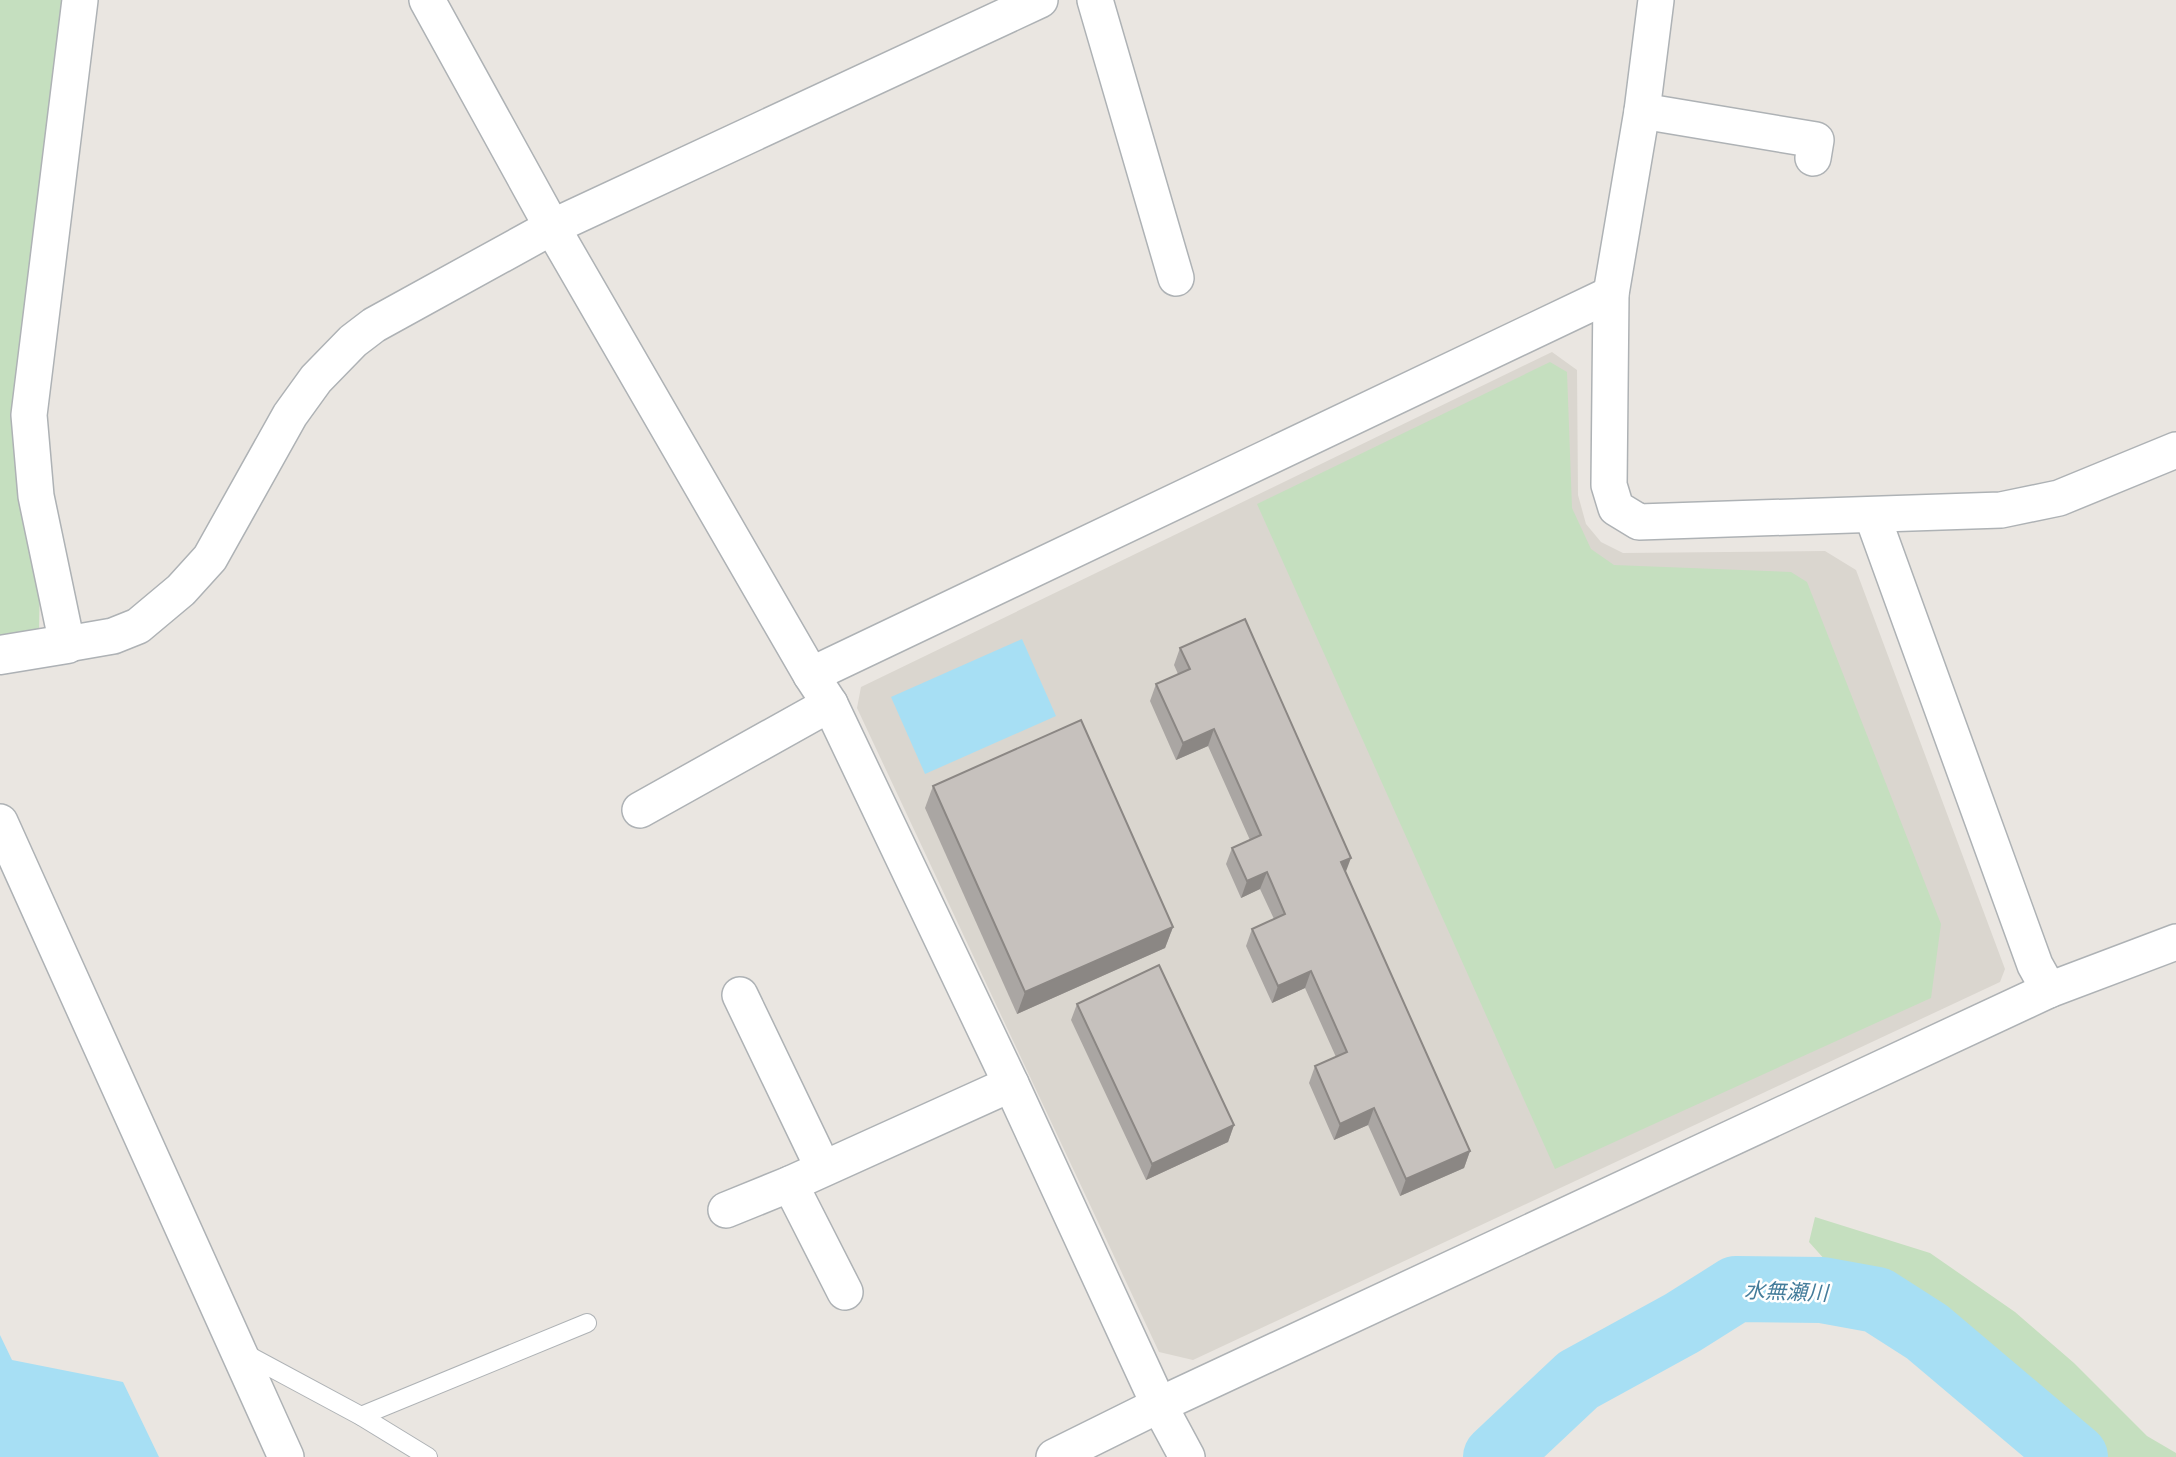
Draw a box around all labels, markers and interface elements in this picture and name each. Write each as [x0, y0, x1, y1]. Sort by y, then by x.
water label: 水無瀬川 [1744, 1277, 1830, 1305]

